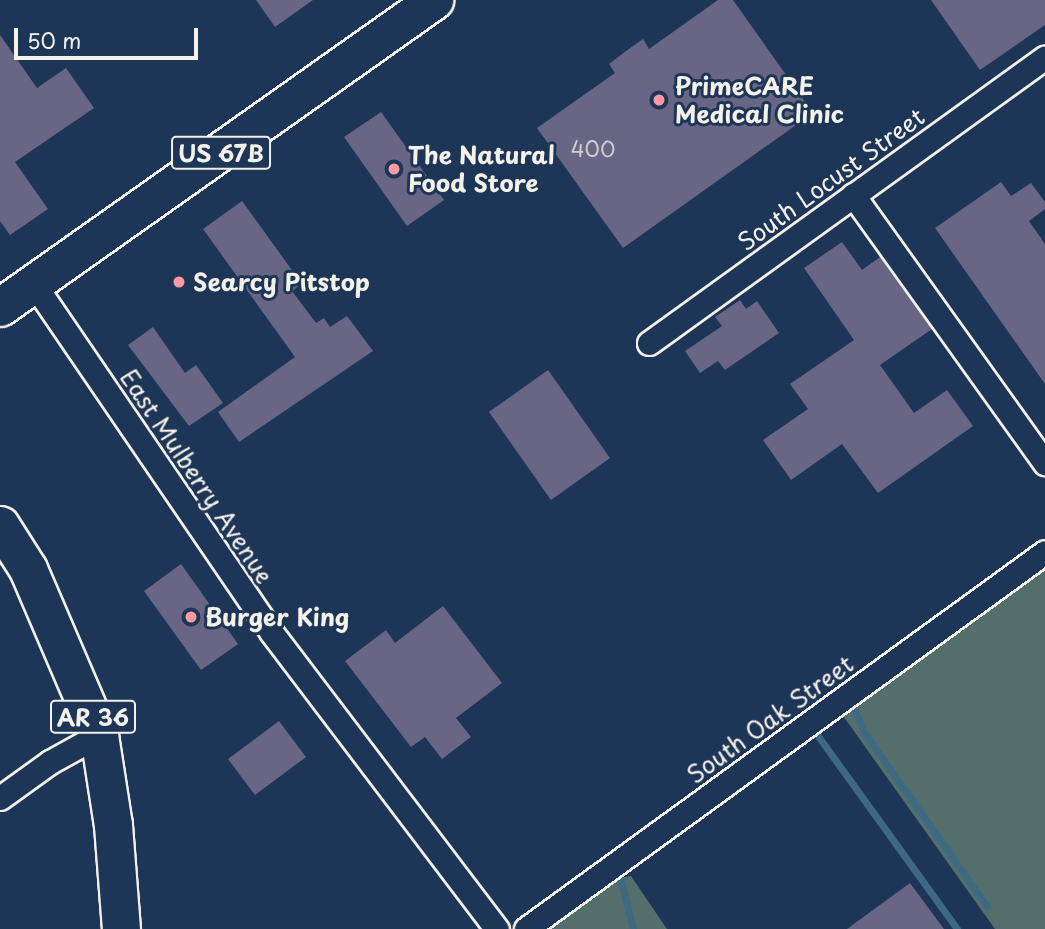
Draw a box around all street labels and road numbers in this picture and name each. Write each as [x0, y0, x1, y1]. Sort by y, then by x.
street label: South Locust Street [731, 101, 931, 257]
road number: US 67B [170, 134, 272, 172]
street label: East Mulberry Avenue [115, 364, 279, 588]
street label: South Oak Street [680, 648, 860, 790]
road number: AR 36 [48, 698, 138, 736]

